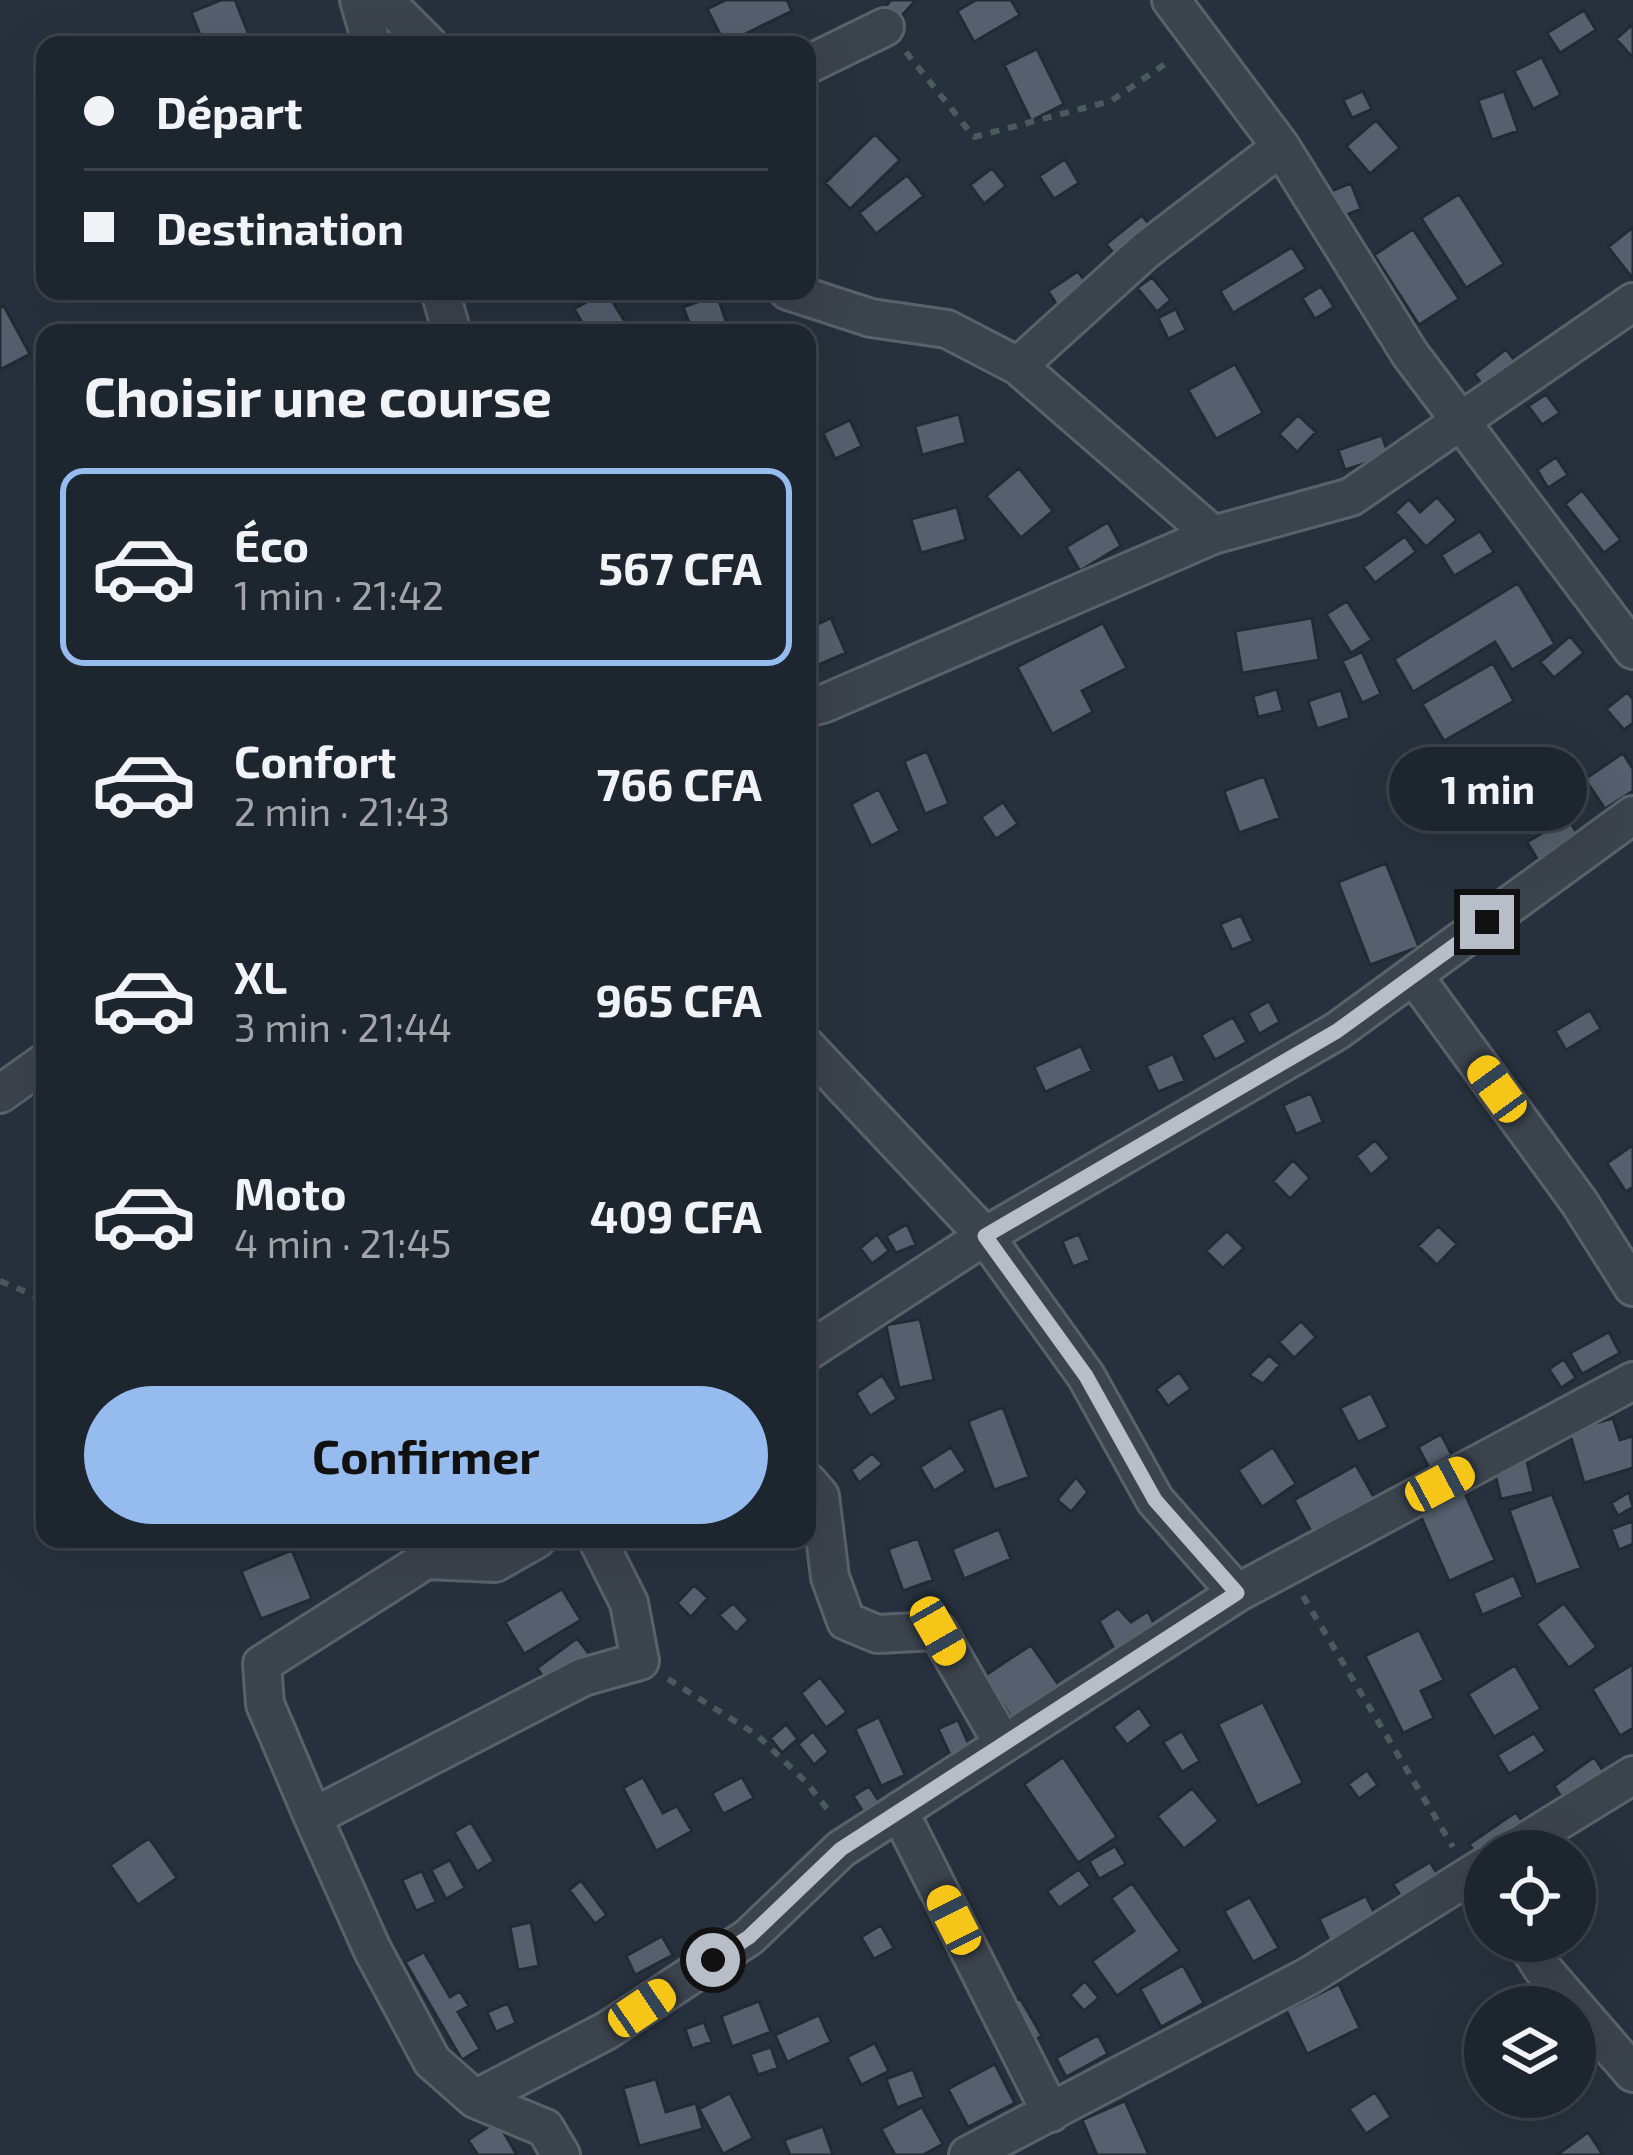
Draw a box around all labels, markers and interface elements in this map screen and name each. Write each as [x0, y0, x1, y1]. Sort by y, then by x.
text: Départ [156, 84, 302, 138]
text: Destination [156, 200, 404, 254]
text: Choisir une course [84, 363, 552, 428]
icon: car [90, 513, 198, 621]
text: Éco [234, 517, 309, 571]
text: 567 CFA [598, 540, 762, 594]
text: 1 min · 21:42 [234, 571, 444, 618]
icon: car [90, 729, 198, 837]
text: Confort [234, 733, 396, 787]
callout: 1 min [1388, 748, 1586, 832]
text: 766 CFA [597, 756, 762, 810]
text: 1 min [1441, 765, 1535, 812]
text: 2 min · 21:43 [234, 787, 450, 834]
route end [1460, 895, 1514, 949]
icon: car [90, 945, 198, 1053]
text: XL [234, 949, 287, 1003]
text: 965 CFA [595, 972, 762, 1026]
text: 3 min · 21:44 [234, 1003, 452, 1050]
car [1461, 1049, 1533, 1129]
icon: car [90, 1161, 198, 1269]
text: Moto [234, 1165, 347, 1219]
text: 409 CFA [590, 1188, 762, 1242]
text: 4 min · 21:45 [234, 1219, 451, 1266]
button: Confirmer [84, 1386, 768, 1524]
car [1400, 1451, 1480, 1517]
car [904, 1591, 972, 1671]
map controls [1464, 1830, 1596, 2118]
button: locate [1464, 1830, 1596, 1962]
car [922, 1880, 986, 1960]
route start [686, 1933, 740, 1987]
car [602, 1973, 682, 2043]
button: layers [1464, 1986, 1596, 2118]

